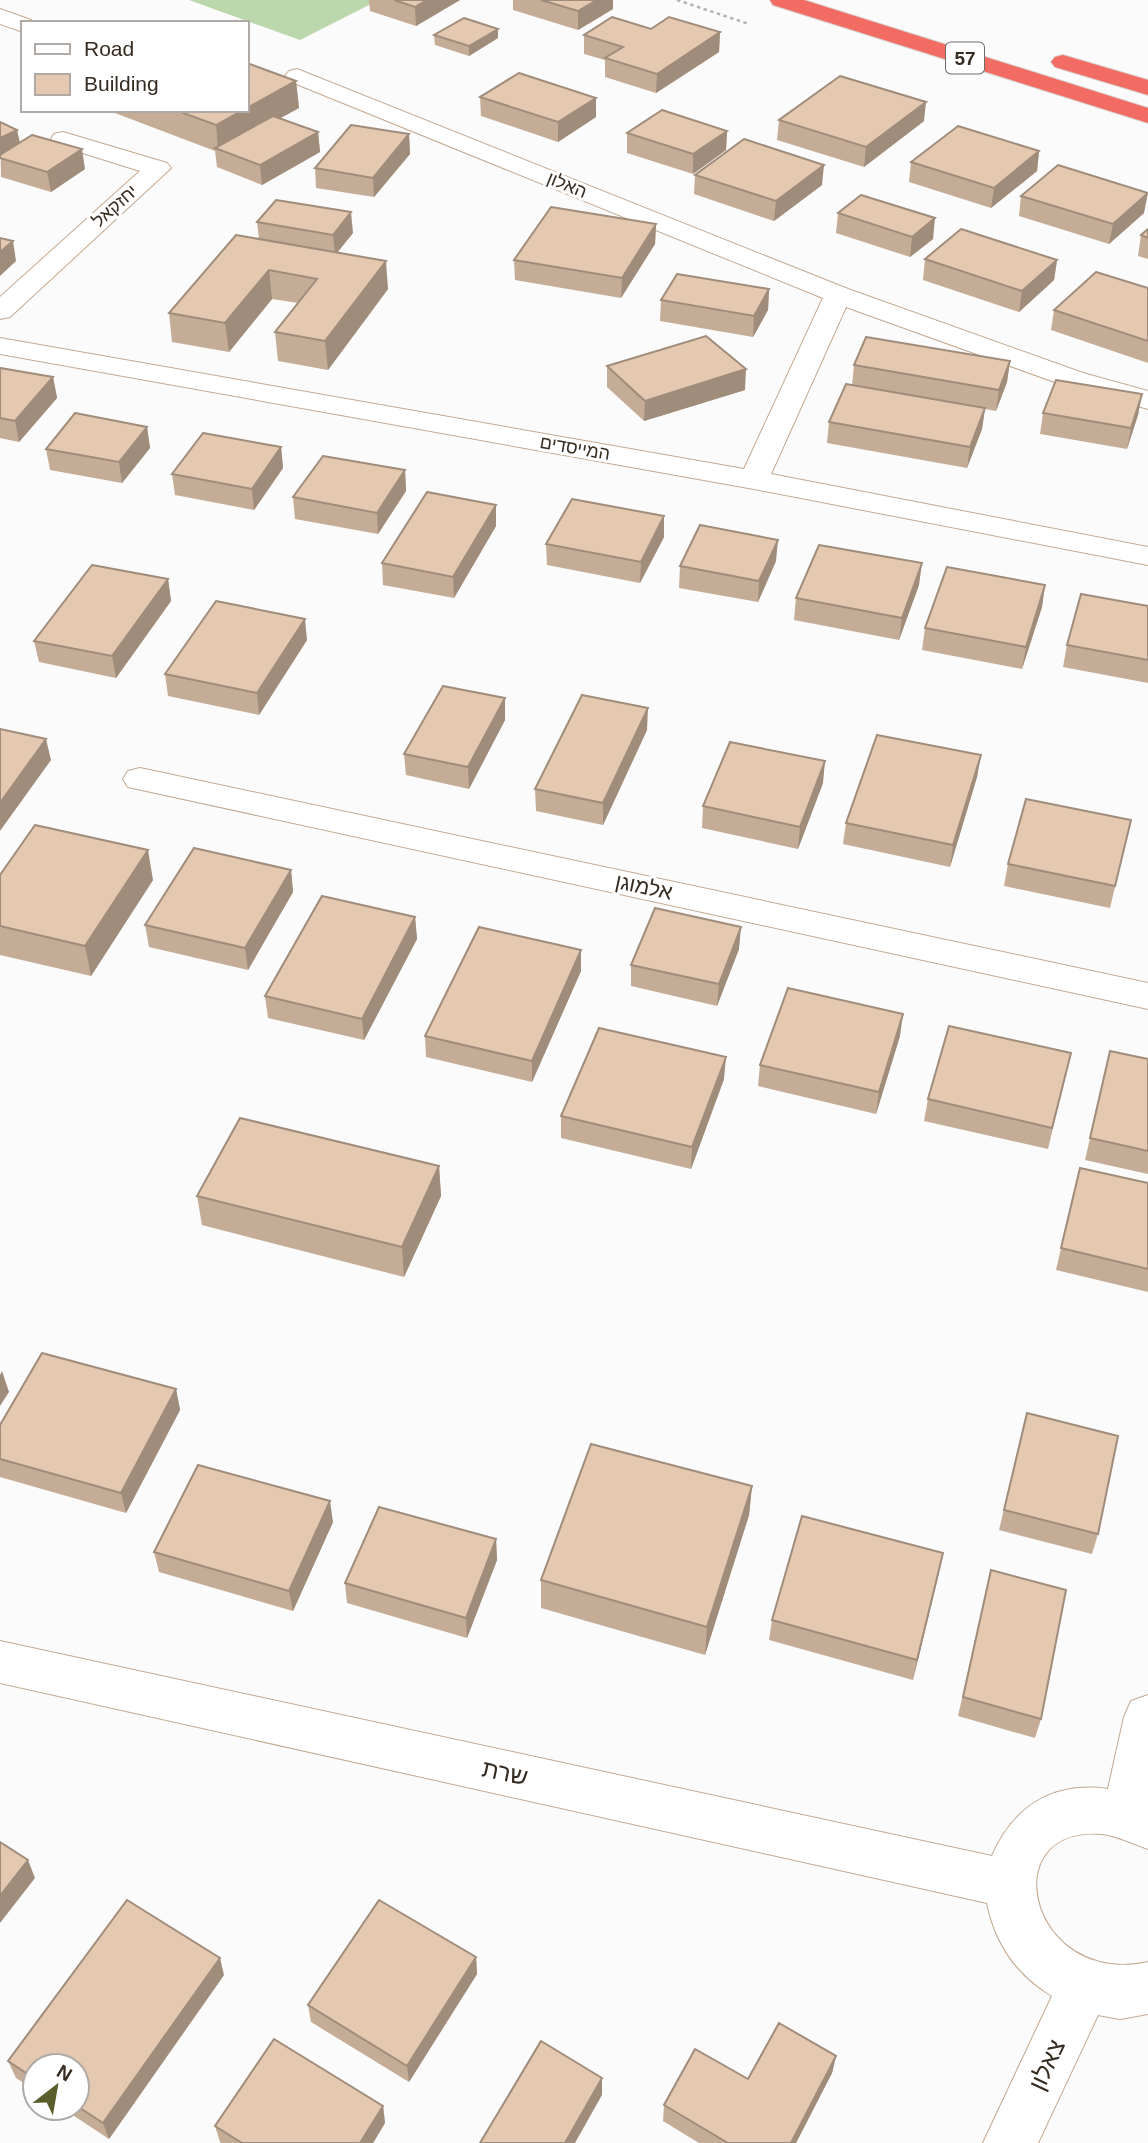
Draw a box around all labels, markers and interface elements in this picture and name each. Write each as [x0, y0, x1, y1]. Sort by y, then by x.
legend [21, 21, 248, 112]
text: Road [84, 37, 134, 60]
road number: 57 [946, 43, 984, 74]
text: Building [84, 72, 159, 95]
street label: האלון [544, 168, 590, 202]
street label: יחזקאל [89, 181, 141, 231]
street label: המייסדים [538, 432, 612, 464]
street label: אלמוגן [613, 869, 675, 904]
street label: שרת [480, 1755, 531, 1791]
street label: צאלון [1023, 2035, 1070, 2094]
north arrow [21, 2052, 91, 2122]
text: N [53, 2060, 76, 2085]

